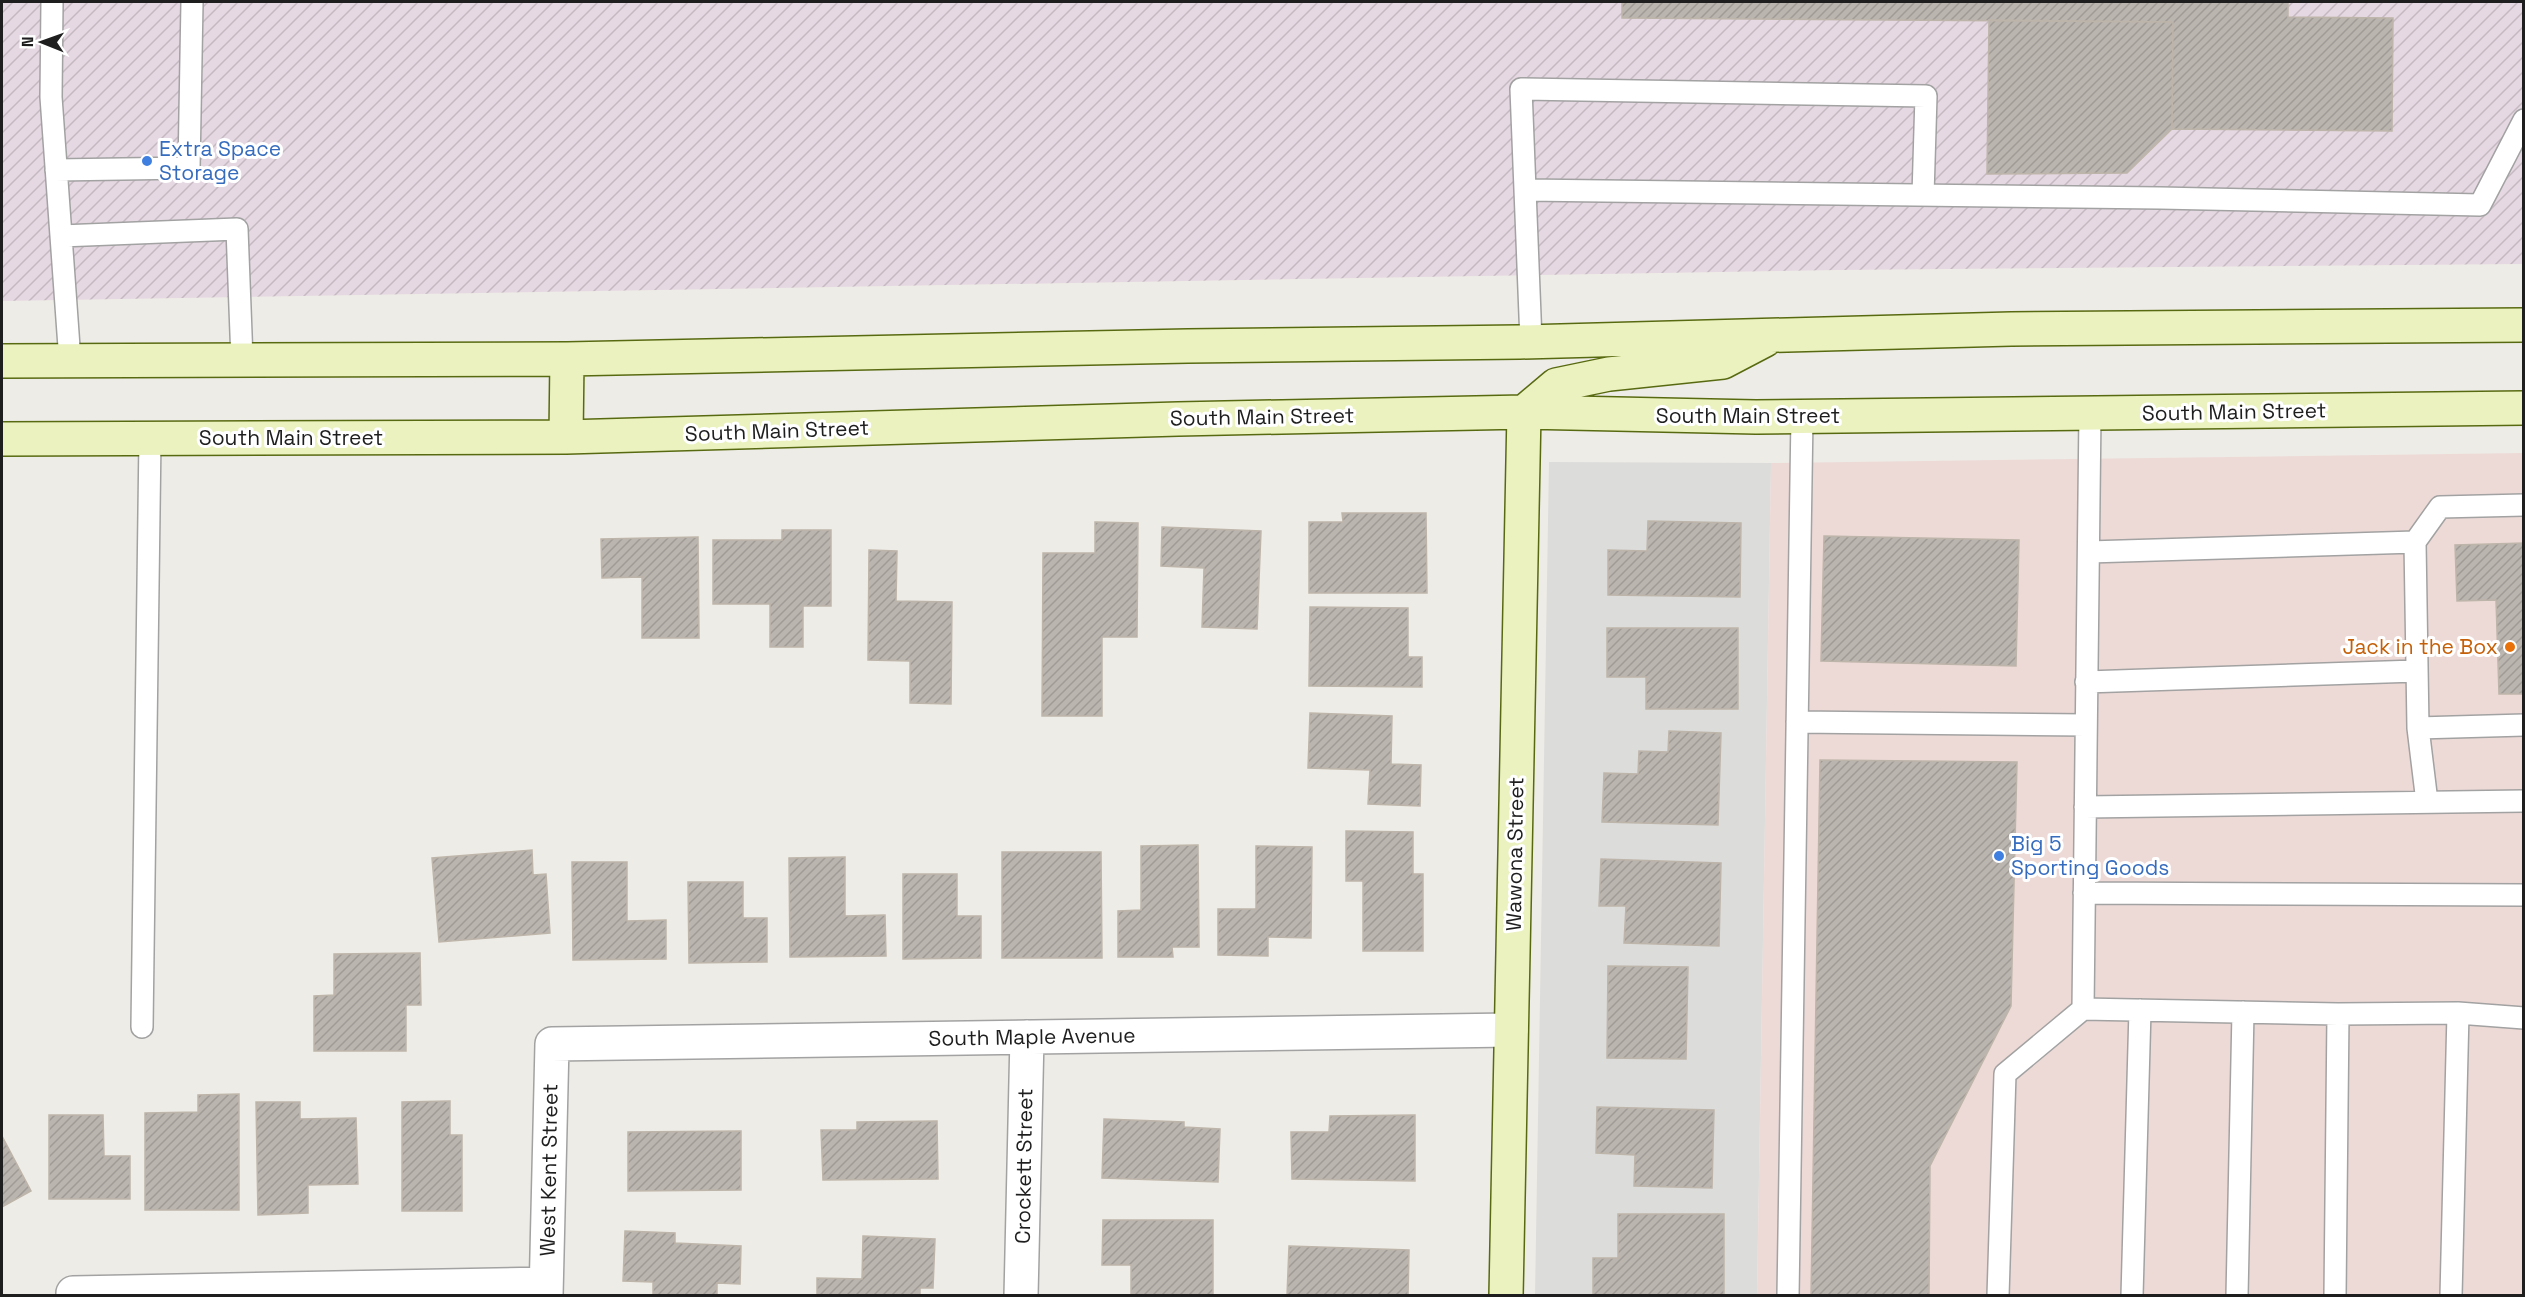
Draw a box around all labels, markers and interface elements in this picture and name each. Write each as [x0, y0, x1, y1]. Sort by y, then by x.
north arrow [12, 12, 72, 72]
text: N [17, 36, 38, 47]
place label: Extra Space Storage [159, 135, 281, 186]
marker: Extra Space Storage [140, 154, 154, 168]
street label: South Main Street [2142, 396, 2326, 427]
street label: South Main Street [1170, 401, 1354, 432]
street label: South Main Street [1656, 402, 1840, 429]
street label: South Main Street [684, 414, 870, 447]
street label: South Main Street [199, 424, 383, 451]
place label: Jack in the Box [2343, 633, 2498, 660]
marker: Jack in the Box [2503, 640, 2517, 654]
street label: Wawona Street [1500, 777, 1529, 931]
place label: Big 5 Sporting Goods [2011, 830, 2169, 881]
marker: Big 5 Sporting Goods [1992, 849, 2006, 863]
street label: South Maple Avenue [928, 1021, 1136, 1052]
street label: West Kent Street [533, 1083, 564, 1257]
street label: Crockett Street [1009, 1088, 1038, 1244]

